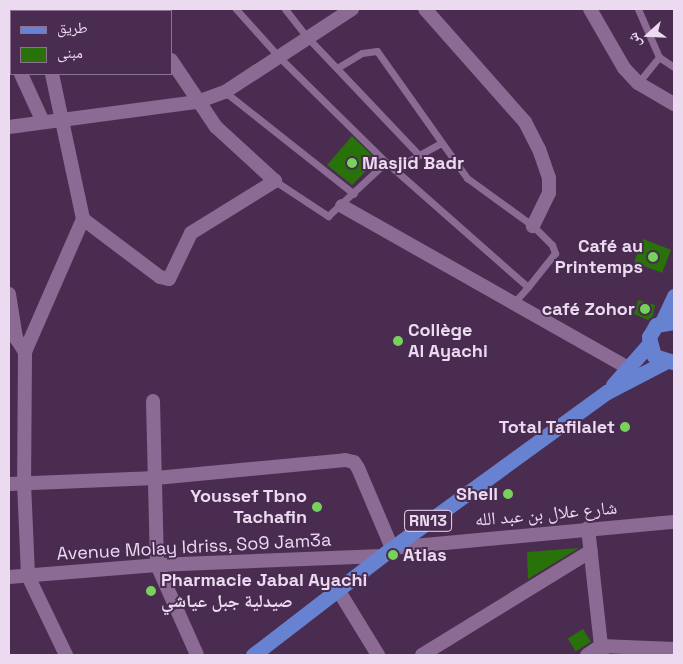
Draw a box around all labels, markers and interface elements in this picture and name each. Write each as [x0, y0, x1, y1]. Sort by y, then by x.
legend [10, 10, 172, 75]
north arrow [623, 10, 673, 60]
text: طريق [57, 18, 88, 37]
text: ش [623, 30, 645, 50]
text: مبنى [57, 43, 83, 62]
place label: Masjid Badr [362, 152, 464, 174]
marker: Masjid Badr [346, 157, 358, 169]
place label: Café au Printemps [555, 236, 643, 278]
marker: Café au Printemps [647, 251, 659, 263]
place label: café Zohor [542, 298, 635, 320]
marker: café Zohor [639, 303, 651, 315]
place label: Collège Al Ayachi [408, 320, 488, 362]
marker: Collège Al Ayachi [392, 335, 404, 347]
place label: Total Tafilalet [498, 416, 615, 438]
marker: Total Tafilalet [619, 421, 631, 433]
place label: Shell [456, 483, 498, 505]
place label: Youssef Tbno Tachafin [190, 486, 307, 528]
marker: Shell [502, 488, 514, 500]
street label: شارع علال بن عبد الله [474, 497, 618, 531]
marker: Youssef Tbno Tachafin [311, 501, 323, 513]
road number: RN13 [403, 508, 453, 534]
street label: Avenue Molay Idriss, So9 Jam3a [56, 529, 332, 565]
place label: Atlas [403, 544, 447, 566]
marker: Atlas [387, 549, 399, 561]
place label: Pharmacie Jabal Ayachi صيدلية جبل عياشي [161, 570, 368, 612]
marker: Pharmacie Jabal Ayachi صيدلية جبل عياشي [145, 585, 157, 597]

